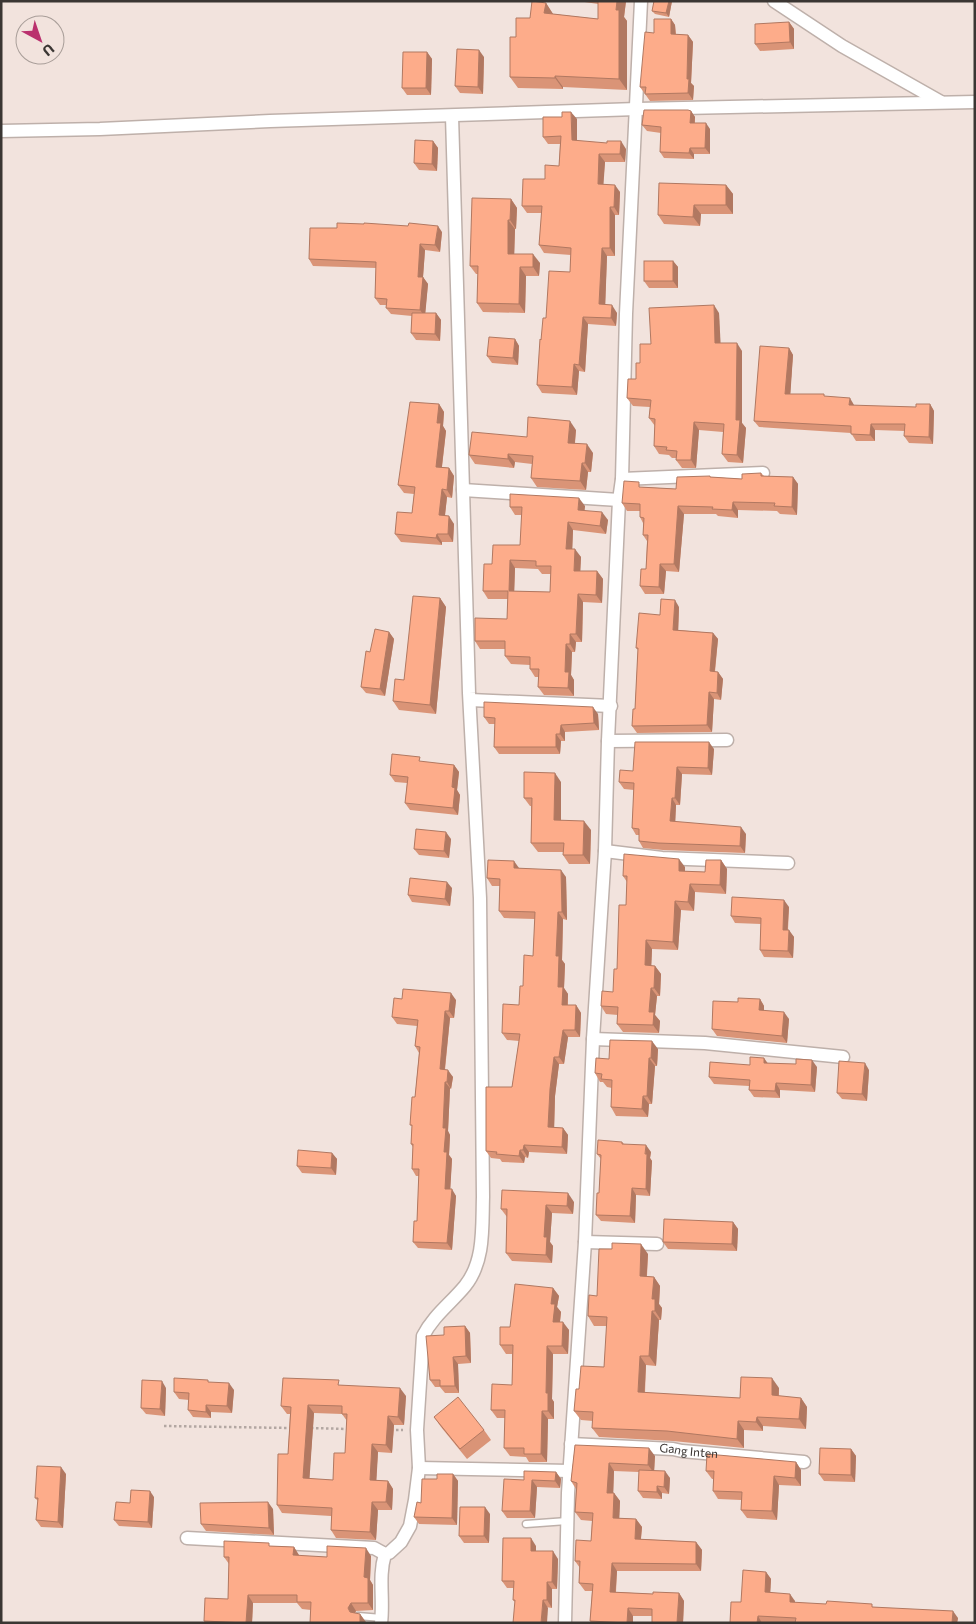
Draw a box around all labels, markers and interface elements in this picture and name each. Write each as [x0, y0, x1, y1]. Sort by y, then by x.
north arrow [15, 15, 65, 65]
text: U [39, 41, 58, 60]
street label: Gang Inten [659, 1440, 719, 1460]

